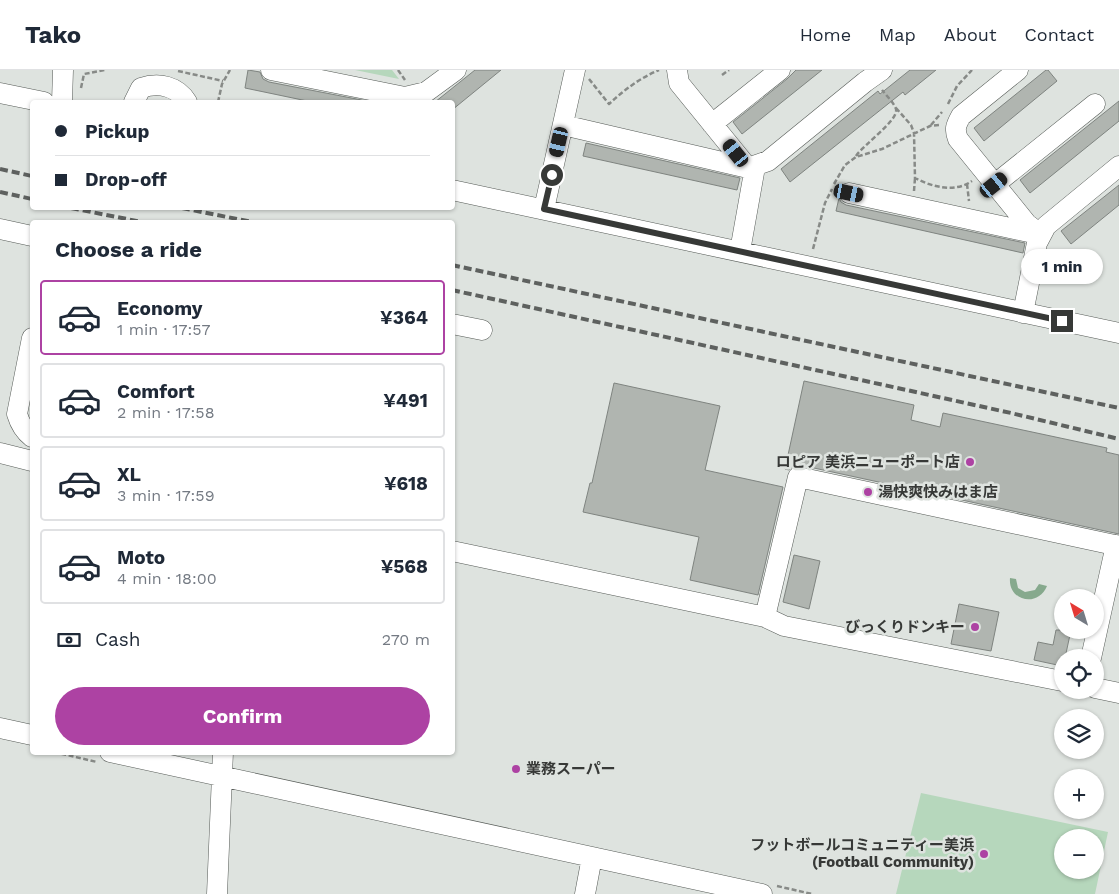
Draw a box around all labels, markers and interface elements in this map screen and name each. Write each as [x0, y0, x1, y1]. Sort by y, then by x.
text: Tako [25, 21, 81, 49]
text: Home [800, 24, 851, 45]
text: Map [879, 24, 916, 45]
text: About [944, 24, 996, 45]
text: Contact [1024, 24, 1094, 45]
text: Pickup [85, 120, 149, 143]
car [548, 126, 569, 158]
car [720, 137, 751, 169]
route start [541, 164, 563, 186]
text: Drop-off [85, 168, 167, 191]
car [977, 170, 1010, 200]
car [832, 183, 865, 203]
text: Choose a ride [55, 237, 202, 262]
callout: 1 min [1021, 248, 1103, 284]
text: 1 min [1041, 257, 1083, 276]
icon: car [57, 295, 102, 340]
text: Economy [117, 297, 202, 320]
text: ¥364 [380, 306, 428, 329]
route end [1051, 310, 1073, 332]
text: 1 min · 17:57 [117, 320, 211, 339]
icon: car [57, 378, 102, 423]
text: Comfort [117, 380, 195, 403]
text: ¥491 [383, 389, 428, 412]
text: 2 min · 17:58 [117, 403, 215, 422]
place label: ロピア 美浜ニューポート店 [776, 453, 960, 471]
marker: ロピア 美浜ニューポート店 [964, 456, 976, 468]
icon: car [57, 461, 102, 506]
text: XL [117, 463, 141, 486]
text: ¥618 [384, 472, 428, 495]
place label: 湯快爽快みはま店 [878, 483, 998, 501]
text: 3 min · 17:59 [117, 486, 215, 505]
marker: 湯快爽快みはま店 [862, 486, 874, 498]
icon: car [57, 544, 102, 589]
text: Moto [117, 546, 165, 569]
text: ¥568 [381, 555, 428, 578]
text: 4 min · 18:00 [117, 569, 217, 588]
north arrow [1054, 589, 1104, 639]
map controls [1054, 589, 1104, 879]
place label: びっくりドンキー [845, 618, 965, 636]
marker: びっくりドンキー [969, 621, 981, 633]
icon: cash [55, 626, 83, 654]
text: Cash [95, 628, 141, 651]
text: 270 m [382, 630, 430, 649]
button: locate [1054, 649, 1104, 699]
button: Confirm [55, 687, 430, 745]
button: layers [1054, 709, 1104, 759]
place label: 業務スーパー [526, 760, 616, 778]
marker: 業務スーパー [510, 763, 522, 775]
button: + [1054, 769, 1104, 819]
button: − [1054, 829, 1104, 879]
place label: フットボールコミュニティー美浜 (Football Community) [750, 836, 975, 871]
marker: フットボールコミュニティー美浜 (Football Community) [978, 848, 990, 860]

